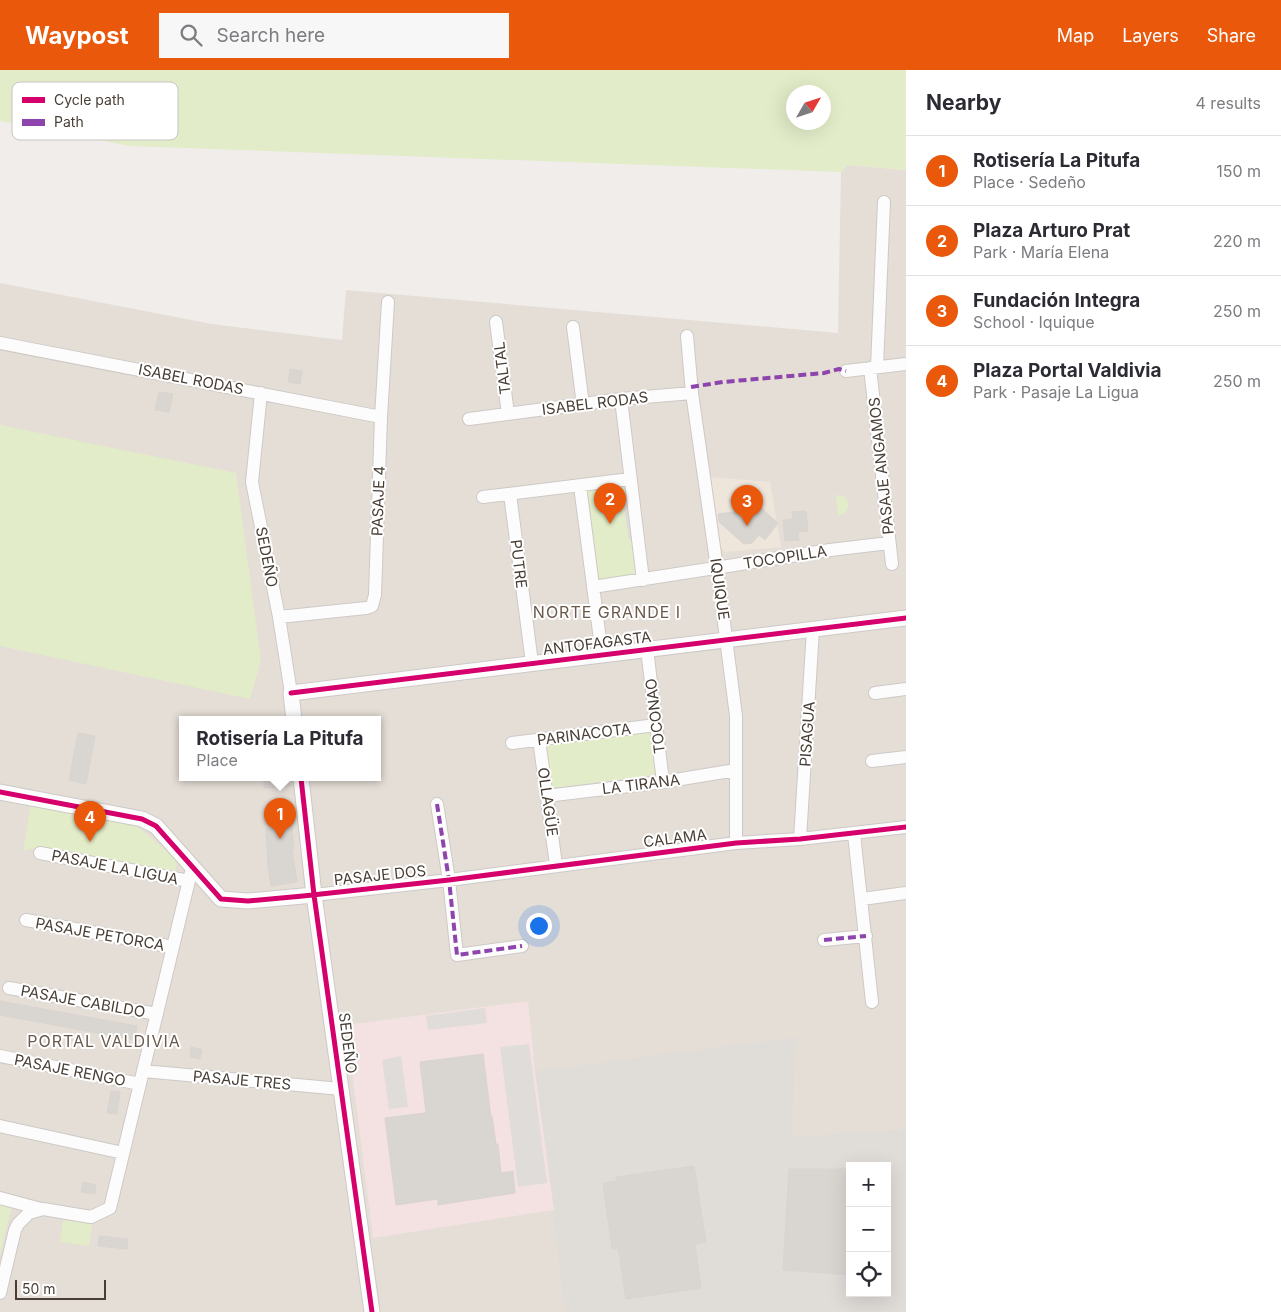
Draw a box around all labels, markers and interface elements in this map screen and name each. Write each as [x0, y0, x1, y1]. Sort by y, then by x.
search box [159, 13, 509, 58]
text: Waypost [25, 21, 129, 50]
icon: search [177, 21, 205, 49]
text: Search here [217, 24, 325, 47]
text: Map [1057, 25, 1094, 46]
text: Layers [1122, 25, 1179, 46]
text: Share [1207, 25, 1256, 46]
legend [12, 82, 178, 140]
north arrow [786, 85, 831, 130]
text: Nearby [926, 90, 1001, 115]
text: Cycle path [54, 91, 125, 108]
text: 4 results [1196, 93, 1261, 113]
text: Path [54, 113, 84, 130]
text: Rotisería La Pitufa [973, 149, 1140, 172]
text: 1 [939, 161, 945, 181]
text: 150 m [1216, 161, 1261, 181]
text: Place · Sedeño [973, 172, 1086, 192]
text: Plaza Arturo Prat [973, 219, 1130, 242]
text: 2 [937, 231, 947, 251]
text: 220 m [1213, 231, 1261, 251]
text: Park · María Elena [973, 242, 1109, 262]
text: Fundación Integra [973, 289, 1140, 312]
text: 3 [937, 301, 947, 321]
text: 250 m [1213, 301, 1261, 321]
text: School · Iquique [973, 312, 1095, 332]
street label: TALTAL [489, 341, 515, 395]
street label: ISABEL RODAS [137, 359, 245, 399]
text: Plaza Portal Valdivia [973, 359, 1162, 382]
text: 4 [937, 371, 947, 391]
text: 250 m [1213, 371, 1261, 391]
text: Park · Pasaje La Ligua [973, 382, 1139, 402]
street label: ISABEL RODAS [541, 387, 649, 419]
street label: PASAJE ANGAMOS [864, 396, 898, 536]
street label: PASAJE 4 [367, 466, 389, 536]
pin: 2 [594, 483, 626, 524]
pin: 3 [731, 485, 763, 526]
street label: SEDEÑO [252, 525, 282, 589]
street label: PUTRE [507, 538, 531, 590]
street label: TOCOPILLA [742, 541, 828, 573]
street label: IQUIQUE [706, 557, 734, 621]
district label: NORTE GRANDE I [533, 602, 681, 622]
street label: ANTOFAGASTA [542, 627, 652, 659]
street label: TOCONAO [641, 677, 669, 755]
street label: PISAGUA [795, 701, 819, 767]
popup [179, 716, 381, 781]
street label: PARINACOTA [536, 719, 632, 749]
text: Rotisería La Pitufa [196, 727, 364, 750]
text: Place [196, 750, 238, 770]
street label: OLLAGÜE [534, 766, 562, 838]
street label: LA TIRANA [601, 770, 681, 798]
pin: 1 [264, 798, 296, 839]
pin: 4 [74, 801, 106, 842]
street label: CALAMA [642, 825, 708, 851]
street label: PASAJE LA LIGUA [50, 845, 180, 889]
street label: PASAJE DOS [333, 861, 427, 889]
street label: PASAJE PETORCA [34, 913, 166, 955]
your location [526, 913, 552, 939]
street label: PASAJE CABILDO [19, 981, 147, 1021]
street label: SEDEÑO [335, 1011, 361, 1075]
district label: PORTAL VALDIVIA [27, 1031, 181, 1051]
street label: PASAJE RENGO [13, 1050, 127, 1090]
street label: PASAJE TRES [192, 1066, 292, 1094]
map controls [846, 1162, 891, 1297]
button: + [846, 1162, 891, 1207]
button: − [846, 1207, 891, 1252]
button: locate [846, 1252, 891, 1297]
scale bar [15, 1277, 106, 1300]
text: 50 m [22, 1280, 56, 1297]

